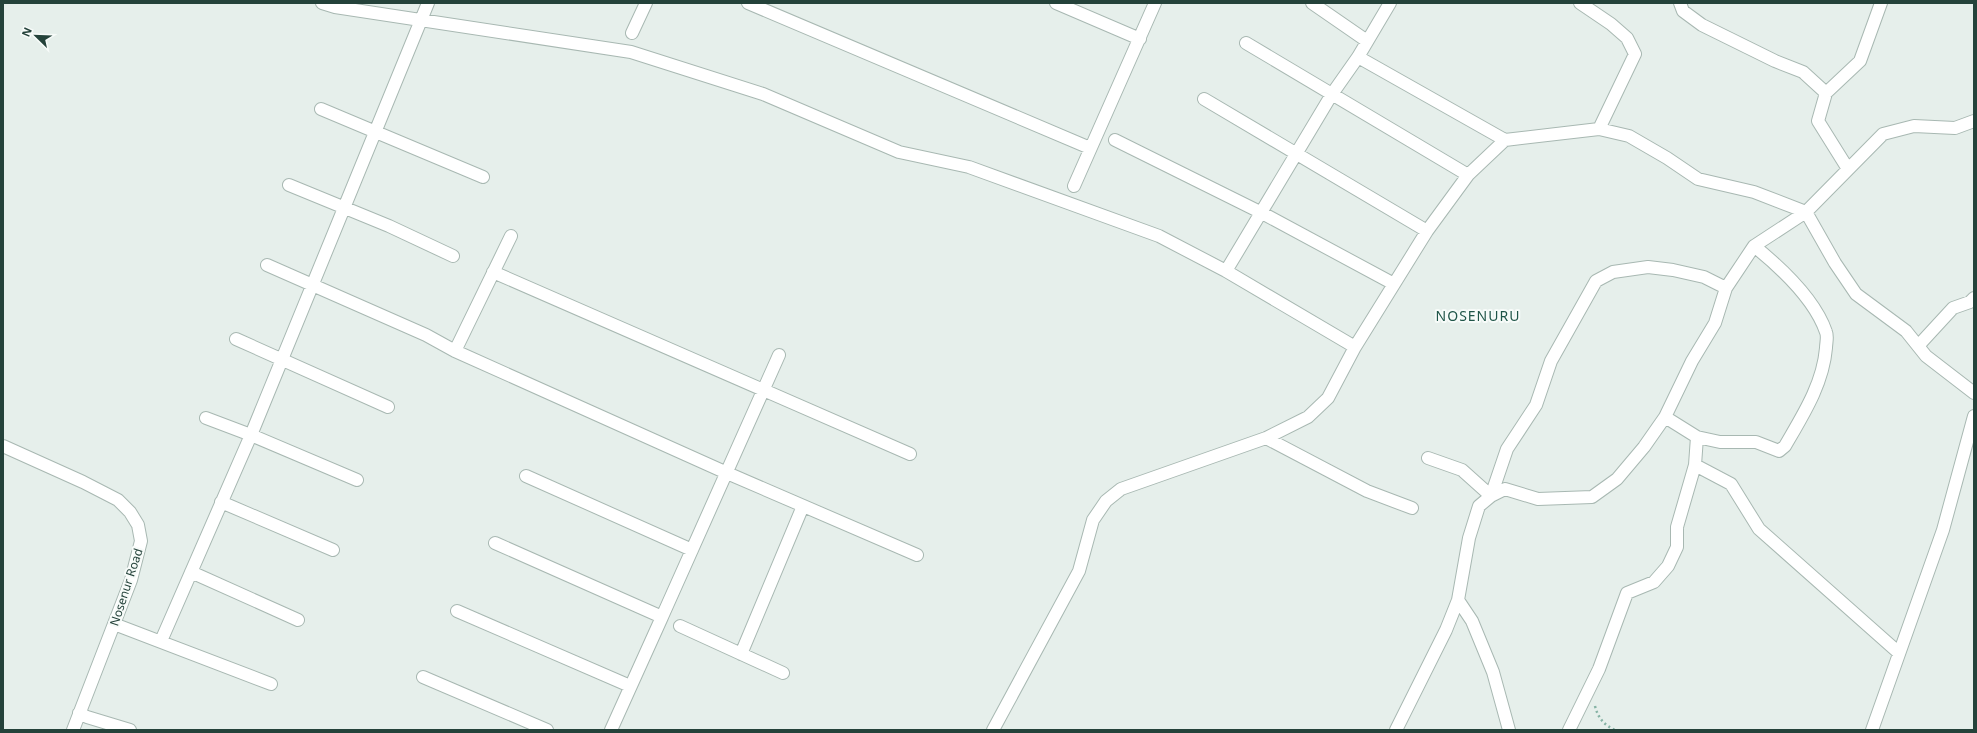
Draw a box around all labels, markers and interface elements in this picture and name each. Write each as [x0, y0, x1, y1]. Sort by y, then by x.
north arrow [16, 16, 56, 56]
text: N [18, 25, 35, 39]
district label: NOSENURU [1436, 306, 1520, 325]
street label: Nosenur Road [105, 546, 147, 628]

